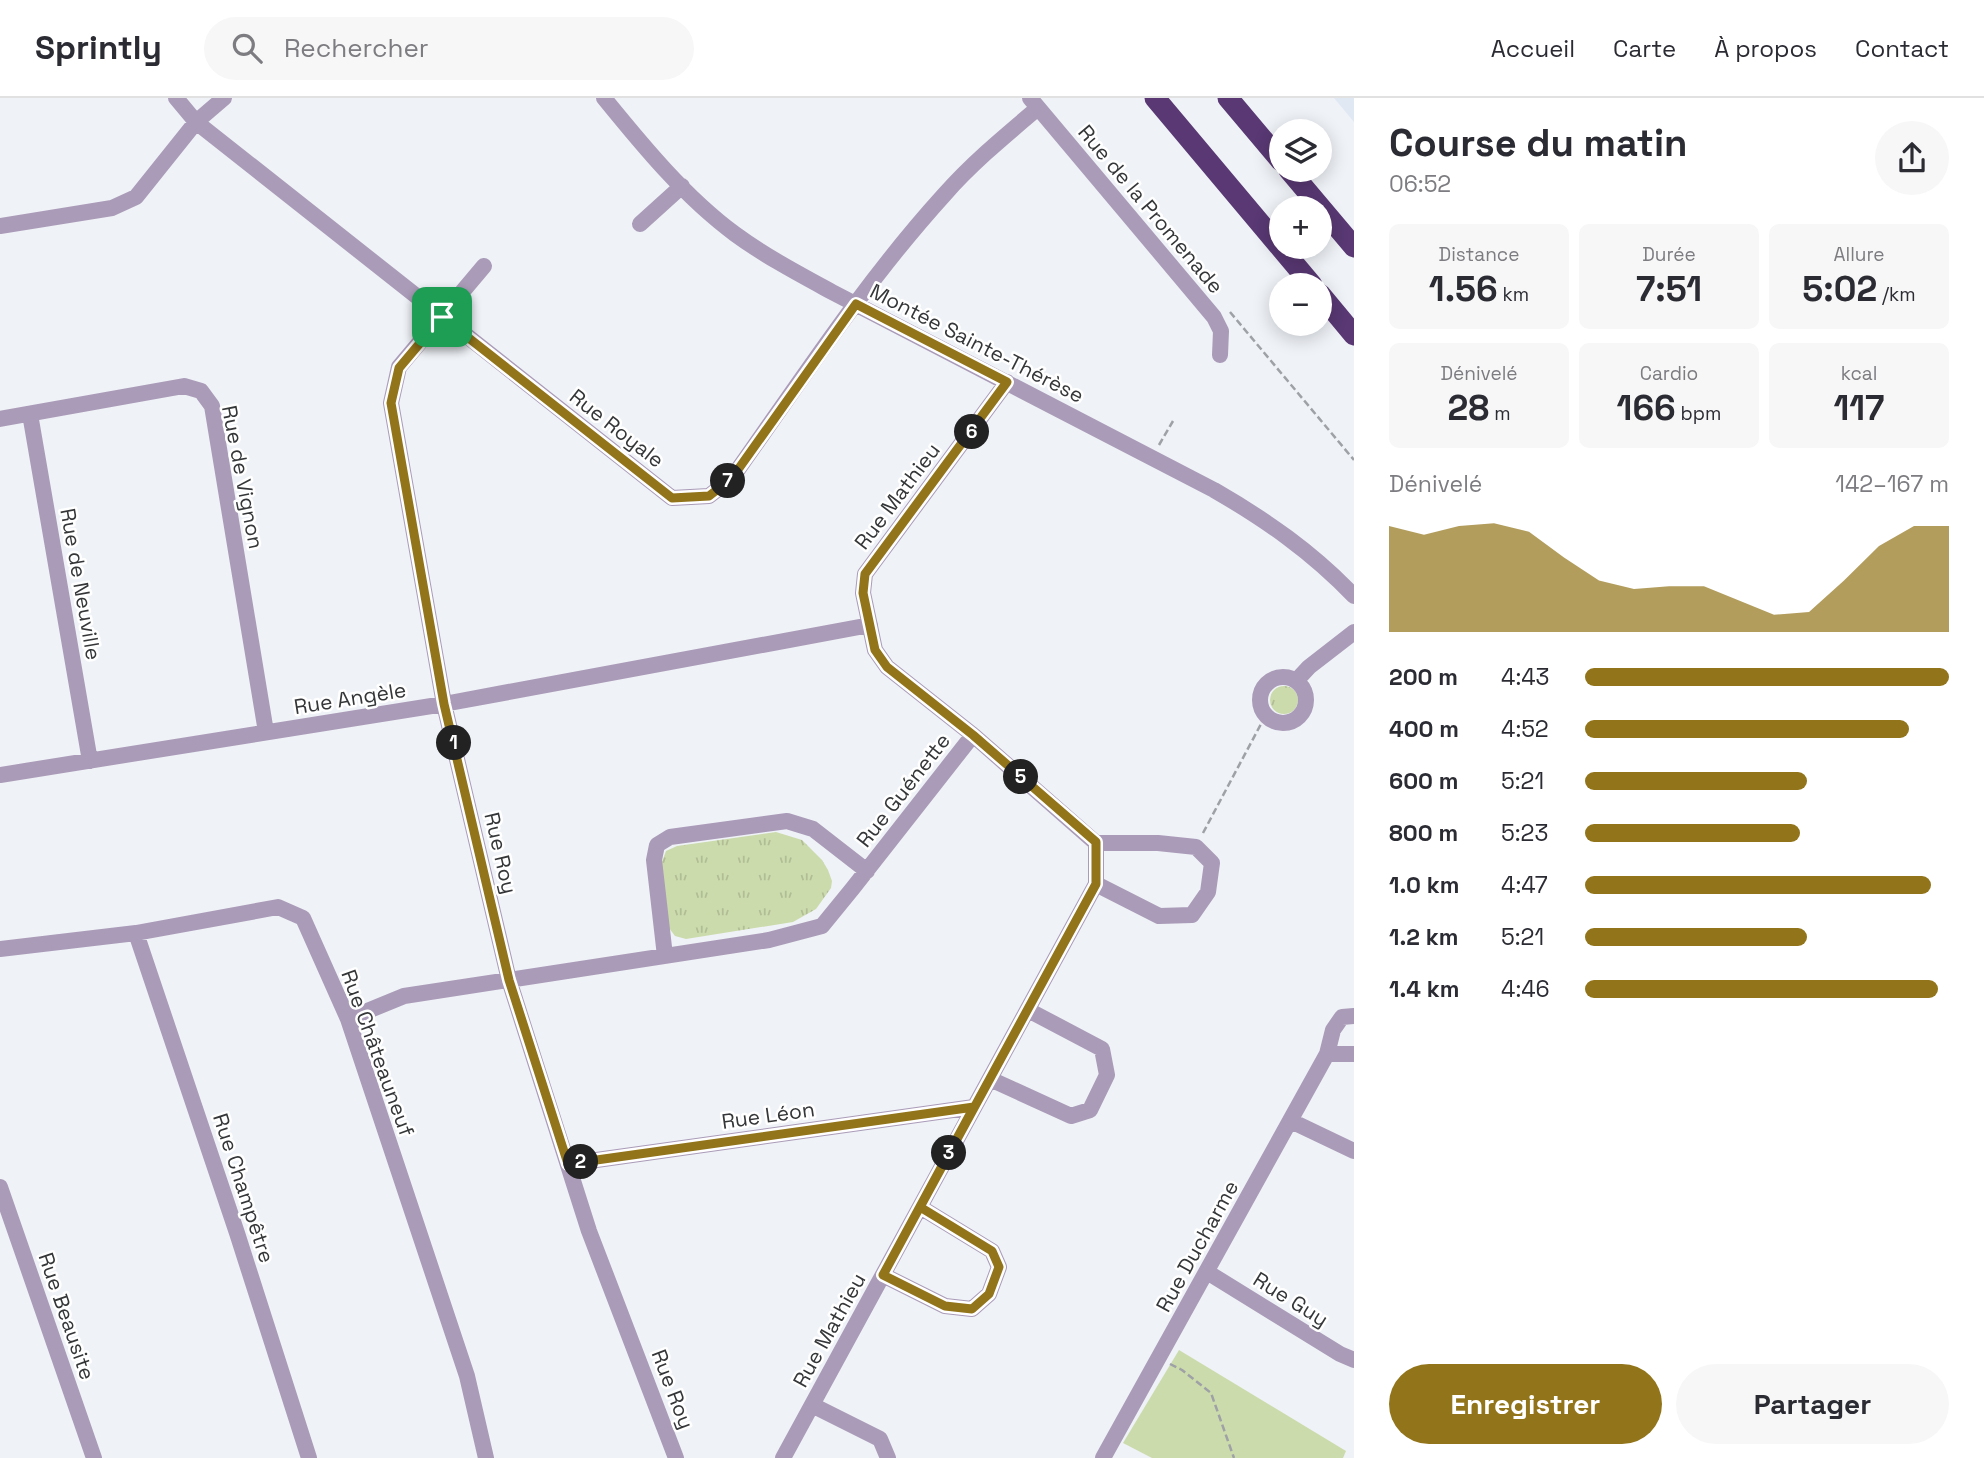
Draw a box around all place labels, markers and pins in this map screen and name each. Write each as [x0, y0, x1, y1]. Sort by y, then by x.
pin [412, 287, 472, 347]
pin: 6 [954, 414, 990, 450]
pin: 7 [710, 464, 746, 498]
pin: 1 [436, 726, 472, 760]
pin: 5 [1004, 760, 1038, 794]
pin: 3 [932, 1136, 967, 1170]
pin: 2 [564, 1144, 598, 1180]

